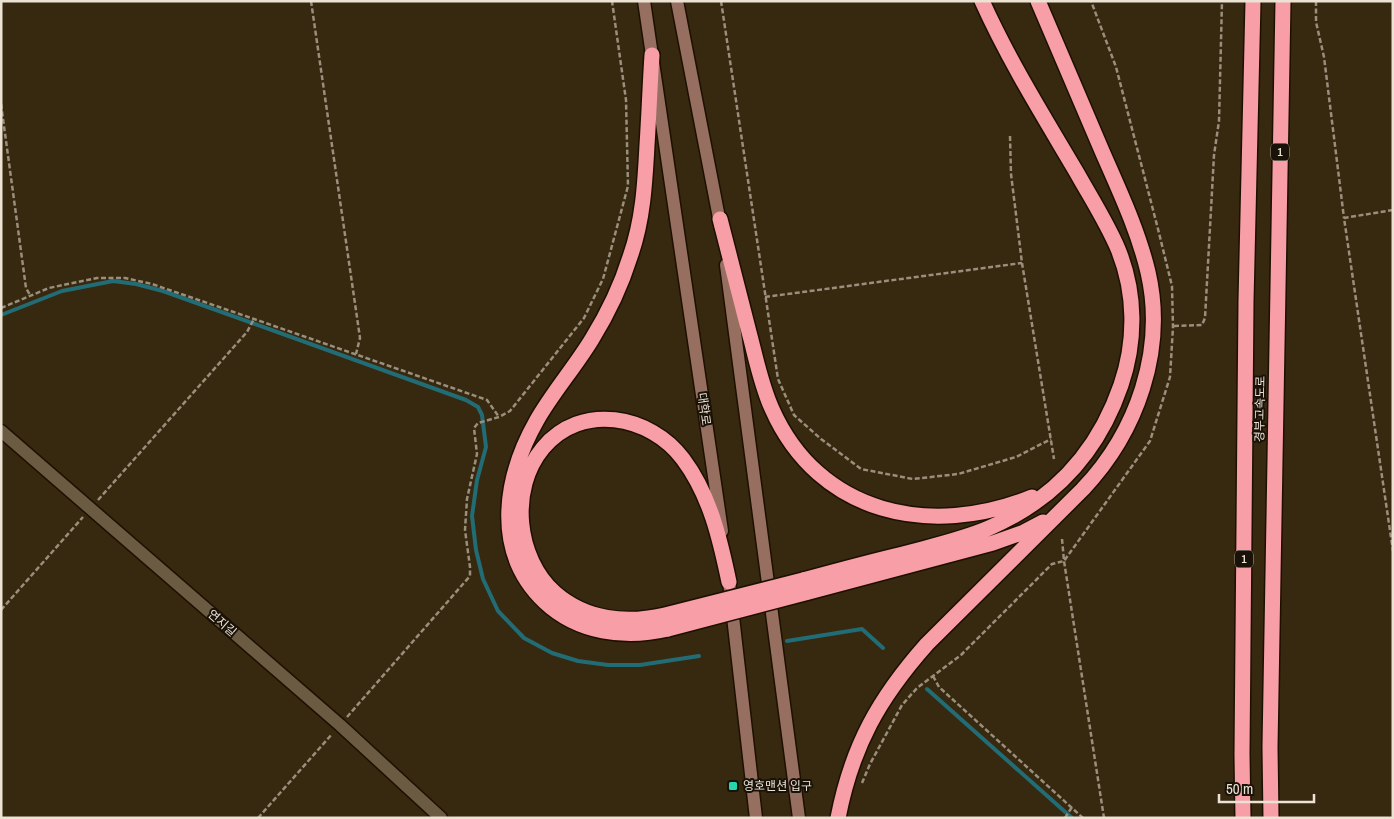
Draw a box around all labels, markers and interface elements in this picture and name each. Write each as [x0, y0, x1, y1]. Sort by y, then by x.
road number: 1 [1271, 144, 1289, 160]
street label: 경부고속도로 [1251, 376, 1269, 442]
street label: 대학로 [694, 391, 714, 427]
road number: 1 [1235, 550, 1253, 568]
street label: 연지길 [204, 606, 240, 640]
scale bar [1219, 772, 1314, 804]
place label: 영호맨션 입구 [743, 778, 812, 794]
text: 50 m [1226, 778, 1253, 799]
marker: 영호맨션 입구 [727, 780, 739, 792]

